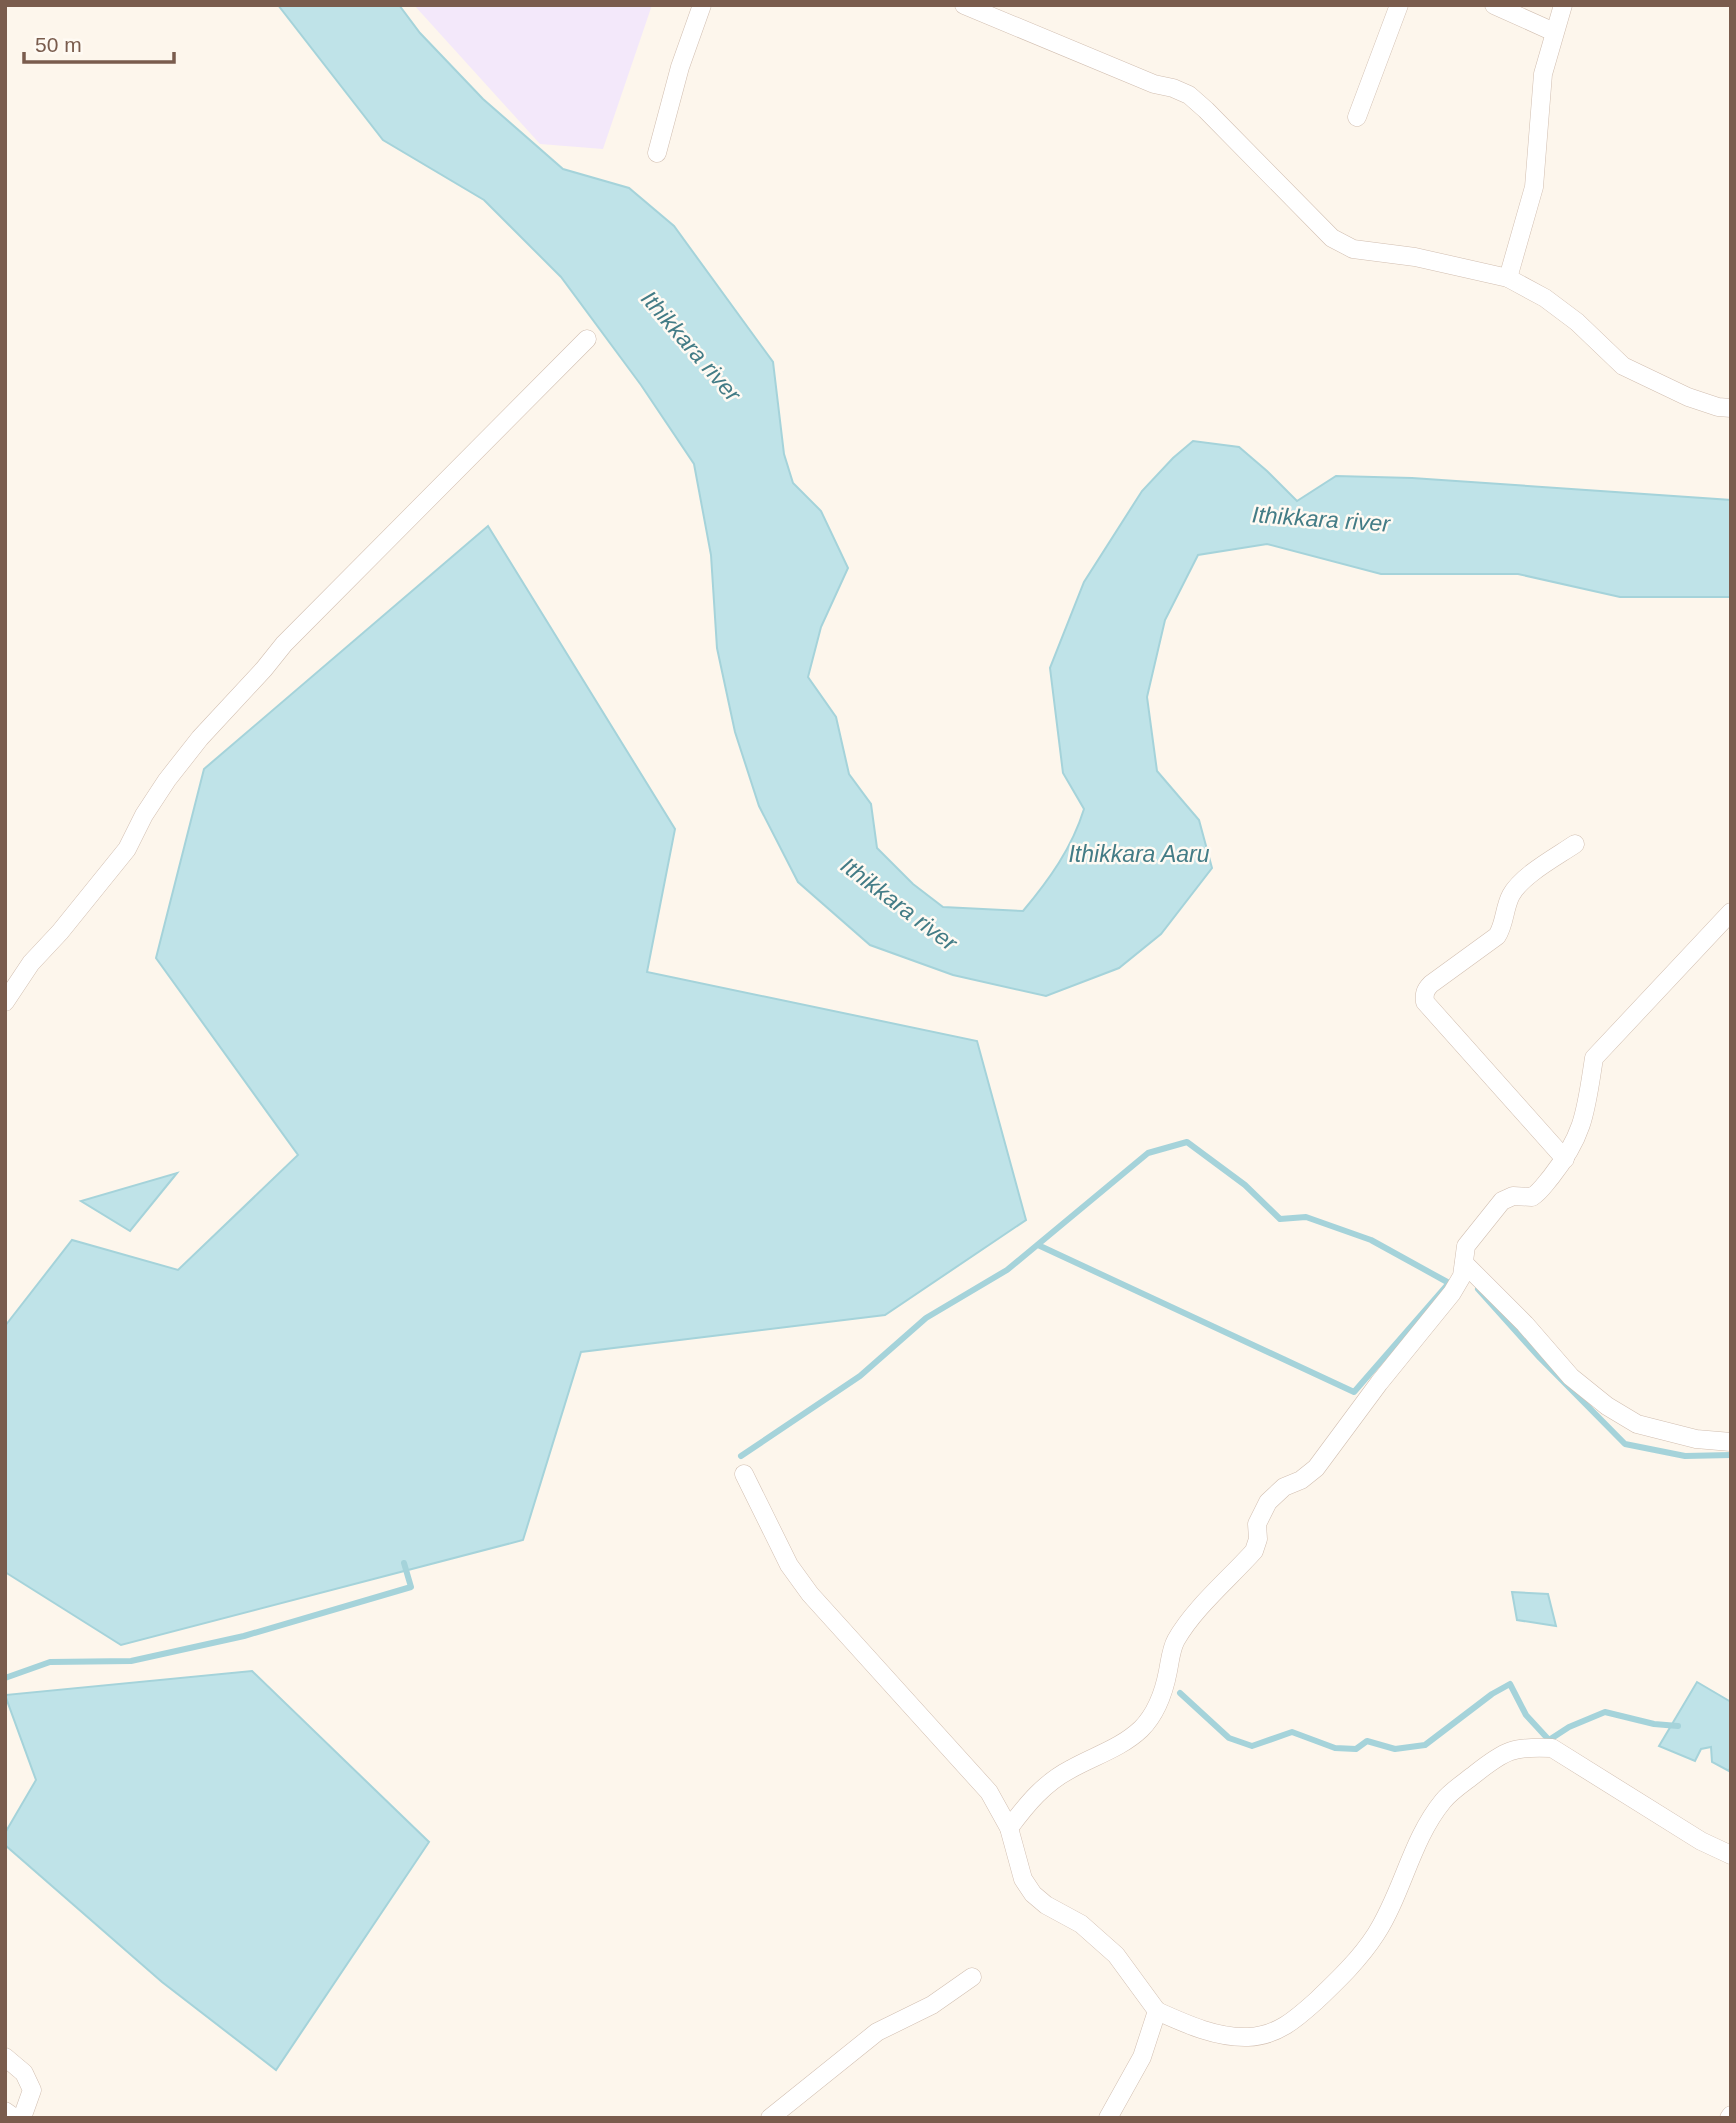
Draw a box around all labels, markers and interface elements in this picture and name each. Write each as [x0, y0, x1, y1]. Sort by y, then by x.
scale bar [24, 21, 175, 65]
text: 50 m [35, 33, 82, 56]
water label: Ithikkara river [636, 285, 747, 408]
water label: Ithikkara river [1251, 501, 1392, 537]
water label: Ithikkara Aaru [1068, 841, 1210, 867]
water label: Ithikkara river [836, 852, 963, 957]

